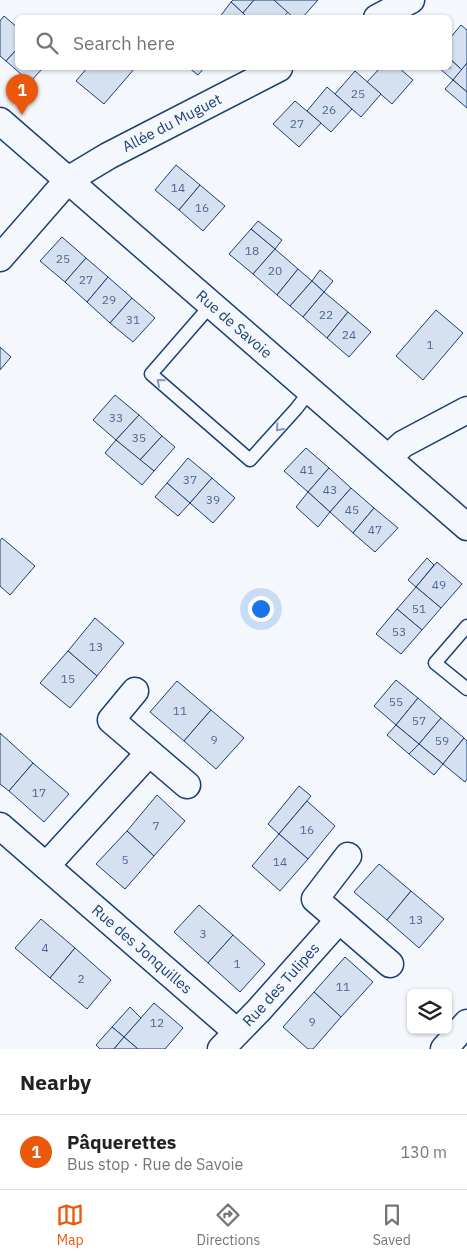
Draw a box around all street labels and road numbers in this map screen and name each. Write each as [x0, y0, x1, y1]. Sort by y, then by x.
street label: Allée du Muguet [119, 89, 225, 156]
street label: Rue de Savoie [192, 286, 276, 362]
street label: Rue des Jonquilles [88, 900, 196, 998]
street label: Rue des Tulipes [238, 939, 323, 1030]

